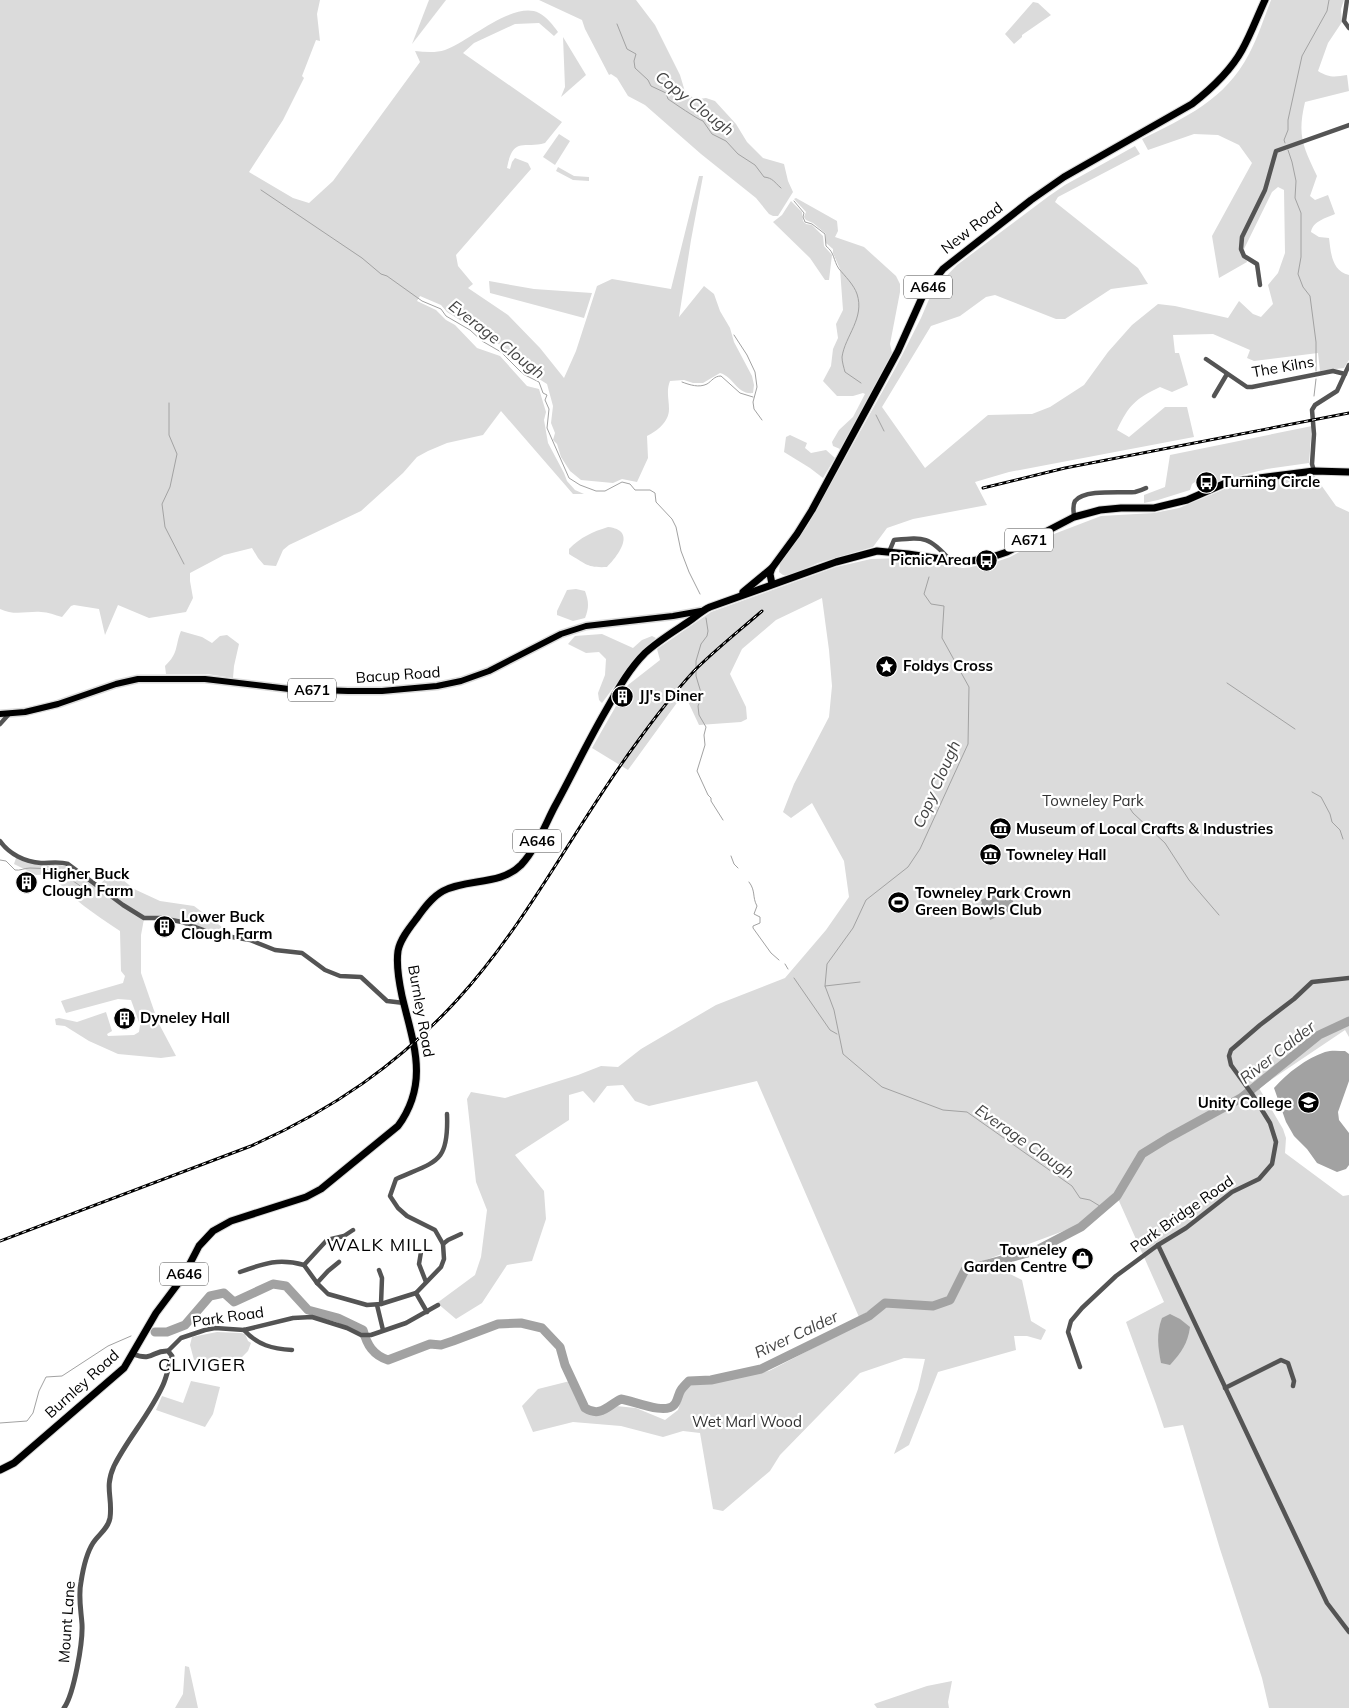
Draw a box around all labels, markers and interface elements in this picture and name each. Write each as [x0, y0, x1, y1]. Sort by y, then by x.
water label: Copy Clough [652, 66, 738, 140]
street label: New Road [937, 198, 1006, 258]
road number: A646 [904, 276, 952, 298]
water label: Everage Clough [445, 295, 549, 383]
street label: The Kilns [1250, 352, 1315, 381]
bus stop icon: Turning Circle [1194, 470, 1218, 494]
place label: Turning Circle [1222, 472, 1320, 491]
road number: A671 [1005, 528, 1053, 552]
bus stop icon: Picnic Area [975, 548, 999, 572]
place label: Picnic Area [890, 550, 971, 569]
place icon: Foldys Cross [875, 654, 899, 678]
place label: Foldys Cross [903, 656, 993, 675]
street label: Bacup Road [355, 662, 441, 687]
road number: A671 [288, 678, 336, 702]
building icon: JJ's Diner [611, 684, 635, 708]
place label: JJ's Diner [639, 686, 703, 705]
water label: Copy Clough [908, 737, 964, 831]
park label: Towneley Park [1042, 791, 1144, 810]
museum icon: Museum of Local Crafts & Industries [988, 817, 1012, 841]
place label: Museum of Local Crafts & Industries [1016, 819, 1273, 838]
road number: A646 [513, 829, 561, 852]
museum icon: Towneley Hall [978, 843, 1002, 867]
place label: Towneley Hall [1006, 845, 1106, 864]
place label: Higher Buck Clough Farm [42, 864, 133, 900]
building icon: Higher Buck Clough Farm [14, 871, 38, 895]
place label: Towneley Park Crown Green Bowls Club [915, 883, 1071, 919]
sports icon: Towneley Park Crown Green Bowls Club [887, 890, 911, 914]
place label: Lower Buck Clough Farm [181, 907, 272, 943]
building icon: Lower Buck Clough Farm [153, 914, 177, 938]
street label: Burnley Road [404, 963, 439, 1059]
building icon: Dyneley Hall [112, 1006, 136, 1030]
place label: Dyneley Hall [140, 1008, 230, 1027]
water label: River Calder [1235, 1016, 1320, 1088]
school or university icon: Unity College [1296, 1091, 1320, 1115]
place label: Unity College [1198, 1093, 1292, 1112]
water label: Everage Clough [972, 1099, 1078, 1183]
street label: Park Bridge Road [1126, 1171, 1237, 1256]
district label: WALK MILL [327, 1233, 433, 1256]
place label: Towneley Garden Centre [963, 1240, 1068, 1276]
shop icon: Towneley Garden Centre [1071, 1247, 1095, 1271]
road number: A646 [160, 1262, 208, 1286]
street label: Park Road [191, 1302, 265, 1331]
water label: River Calder [751, 1305, 842, 1362]
street label: Burnley Road [41, 1345, 123, 1422]
district label: CLIVIGER [158, 1353, 246, 1376]
park label: Wet Marl Wood [692, 1412, 802, 1431]
street label: Mount Lane [54, 1580, 79, 1664]

